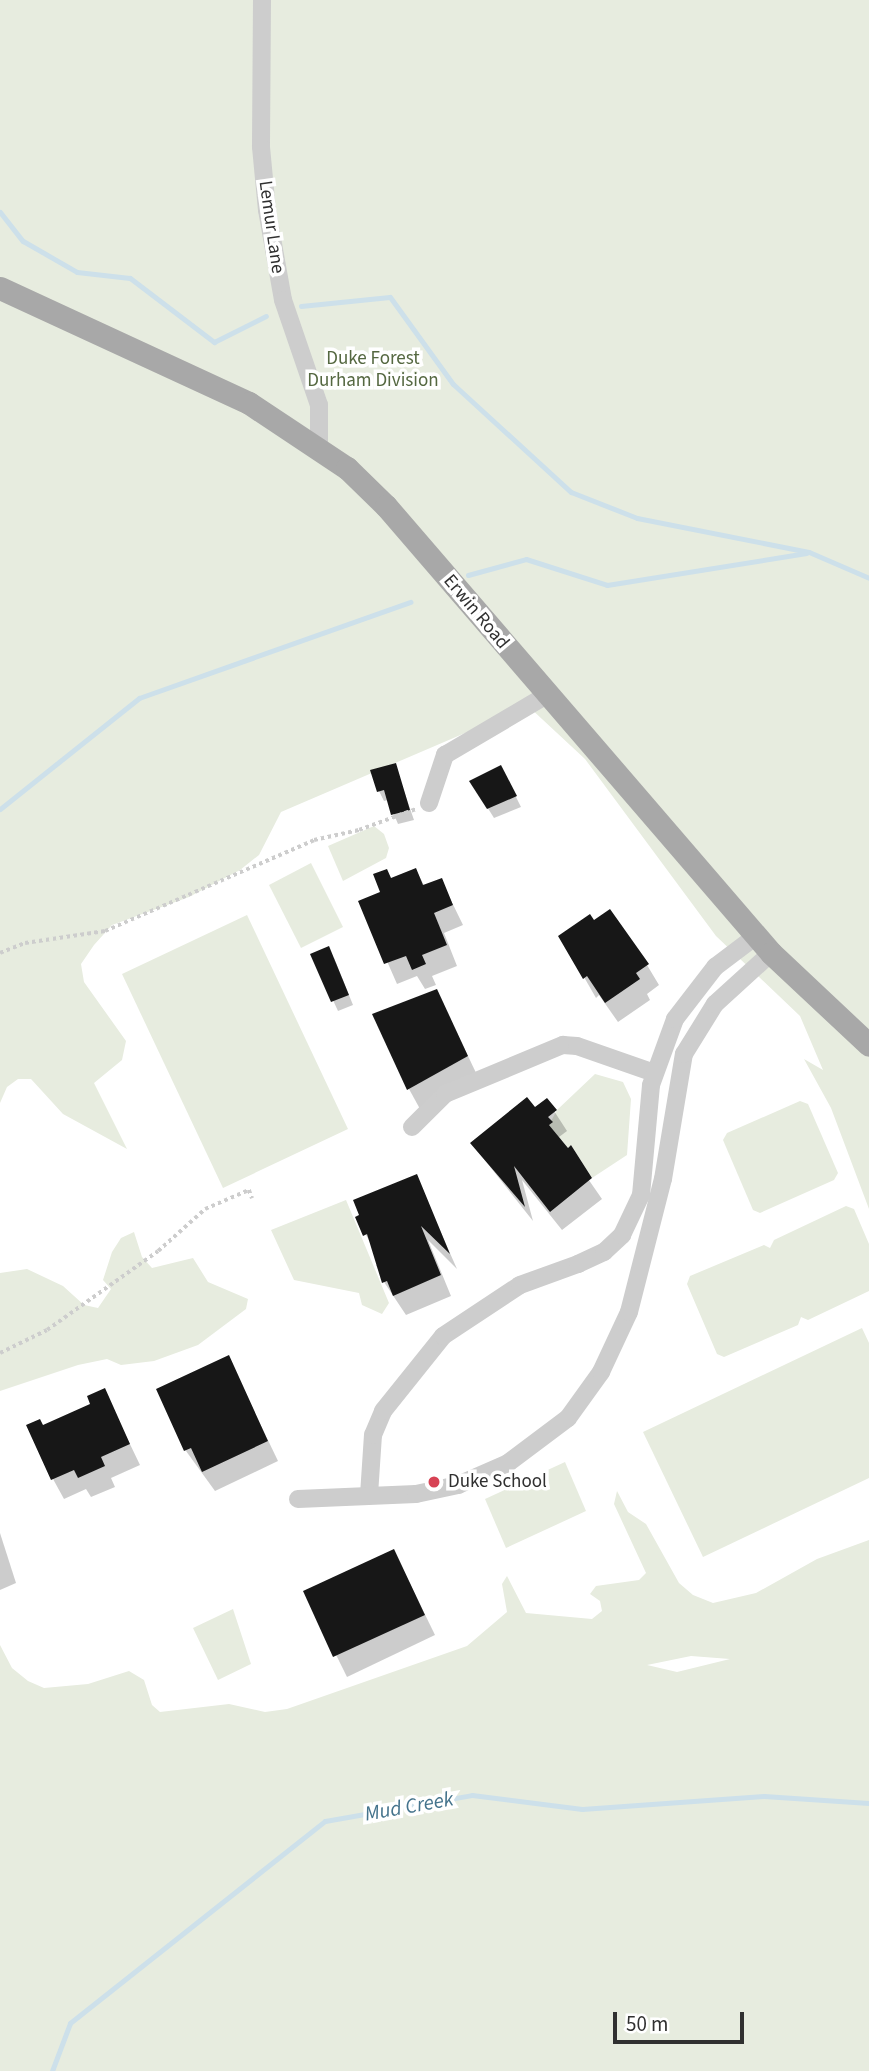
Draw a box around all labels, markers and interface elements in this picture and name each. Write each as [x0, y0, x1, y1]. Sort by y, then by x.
street label: Lemur Lane [253, 179, 289, 275]
park label: Duke Forest Durham Division [307, 348, 439, 392]
street label: Erwin Road [438, 570, 514, 654]
place label: Duke School [448, 1471, 547, 1493]
marker: Duke School [426, 1474, 442, 1490]
water label: Mud Creek [363, 1786, 455, 1826]
scale bar [617, 1997, 748, 2041]
text: 50 m [626, 2009, 668, 2039]

